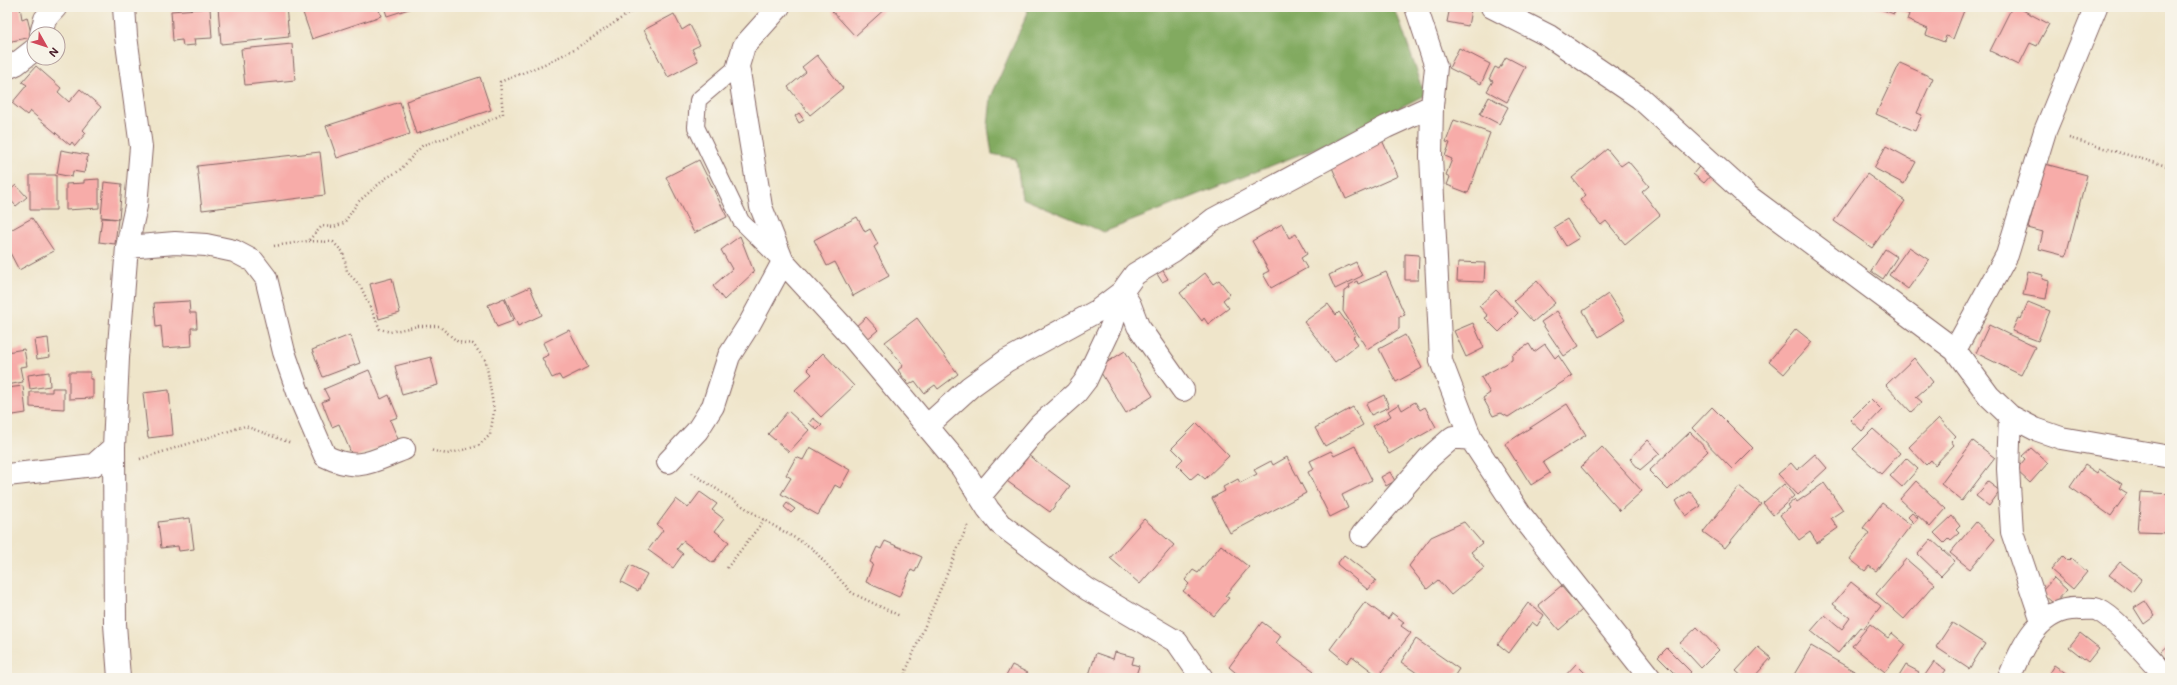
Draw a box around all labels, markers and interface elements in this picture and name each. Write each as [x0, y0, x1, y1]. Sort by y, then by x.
north arrow [26, 26, 66, 66]
text: N [46, 45, 63, 61]

